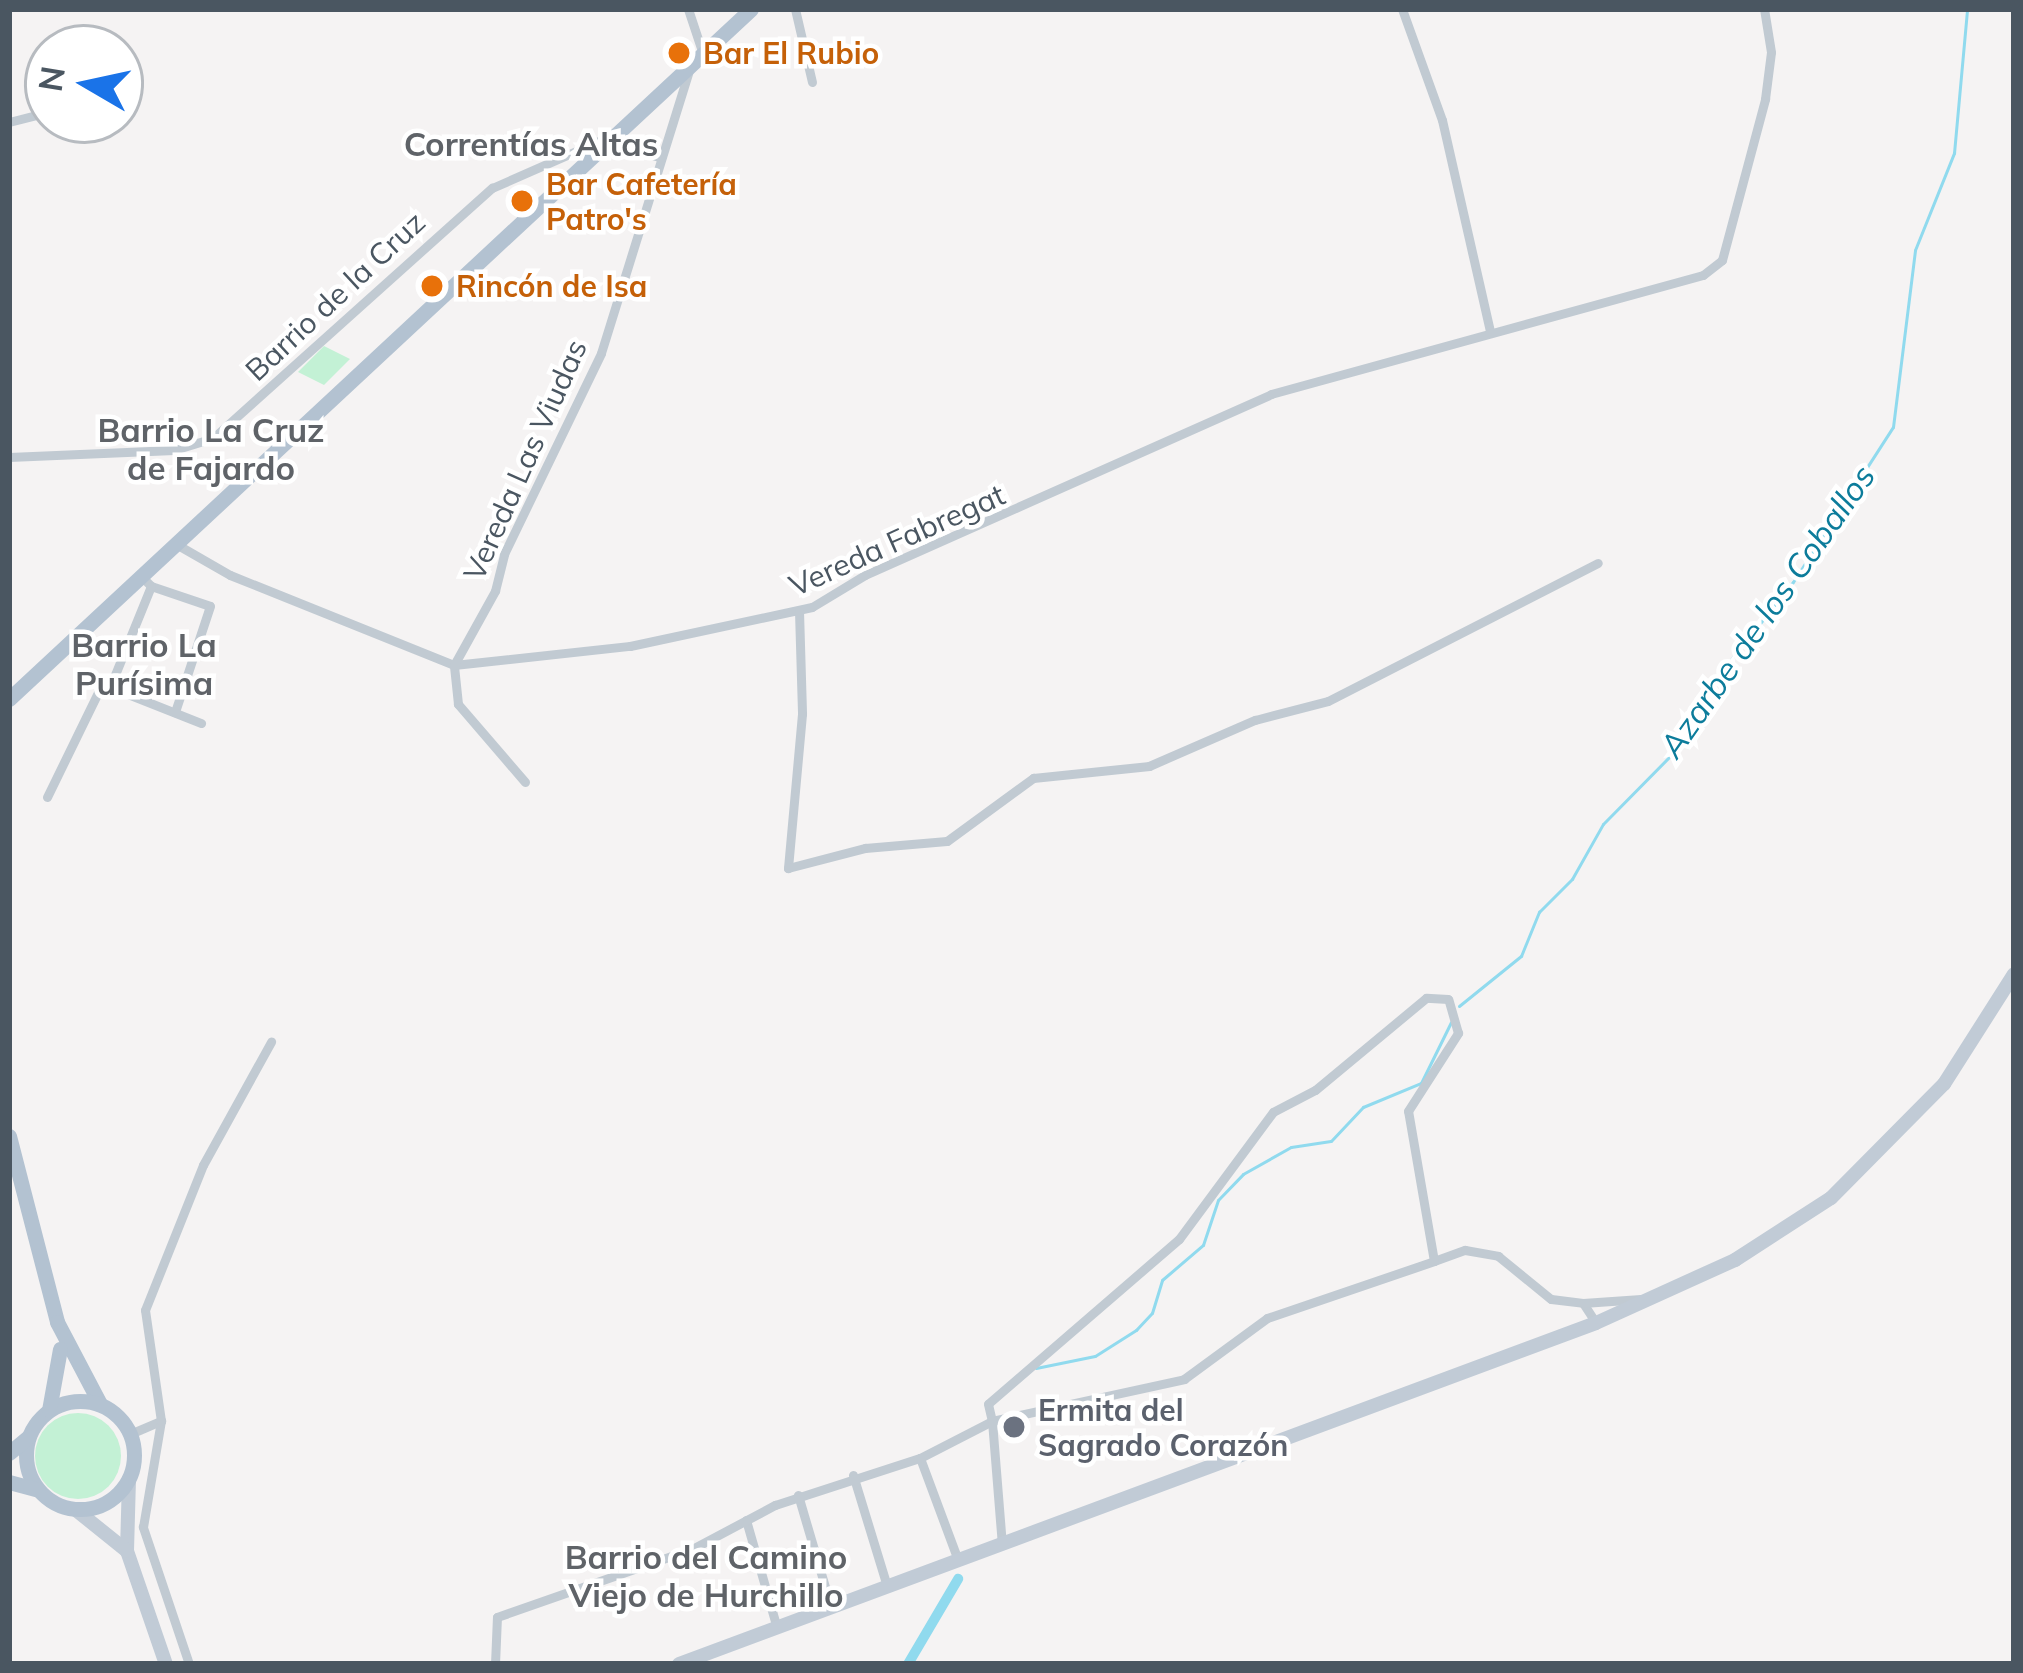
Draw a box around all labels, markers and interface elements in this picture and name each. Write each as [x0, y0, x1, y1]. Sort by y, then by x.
north arrow [24, 24, 144, 144]
place label: Bar El Rubio [703, 35, 879, 71]
marker: Bar El Rubio [666, 40, 692, 66]
text: N [29, 63, 73, 94]
district label: Correntías Altas [404, 124, 658, 164]
place label: Bar Cafetería Patro's [546, 166, 737, 237]
marker: Bar Cafetería Patro's [509, 188, 535, 214]
street label: Barrio de la Cruz [238, 204, 432, 388]
place label: Rincón de Isa [456, 268, 647, 304]
marker: Rincón de Isa [419, 273, 445, 299]
street label: Vereda Las Viudas [456, 334, 594, 586]
district label: Barrio La Cruz de Fajardo [98, 410, 324, 488]
water label: Azarbe de los Coballos [1651, 457, 1883, 765]
street label: Vereda Fabregat [784, 476, 1010, 604]
district label: Barrio La Purísima [71, 625, 217, 703]
place label: Ermita del Sagrado Corazón [1038, 1392, 1288, 1462]
marker: Ermita del Sagrado Corazón [1001, 1414, 1027, 1440]
district label: Barrio del Camino Viejo de Hurchillo [565, 1537, 847, 1615]

